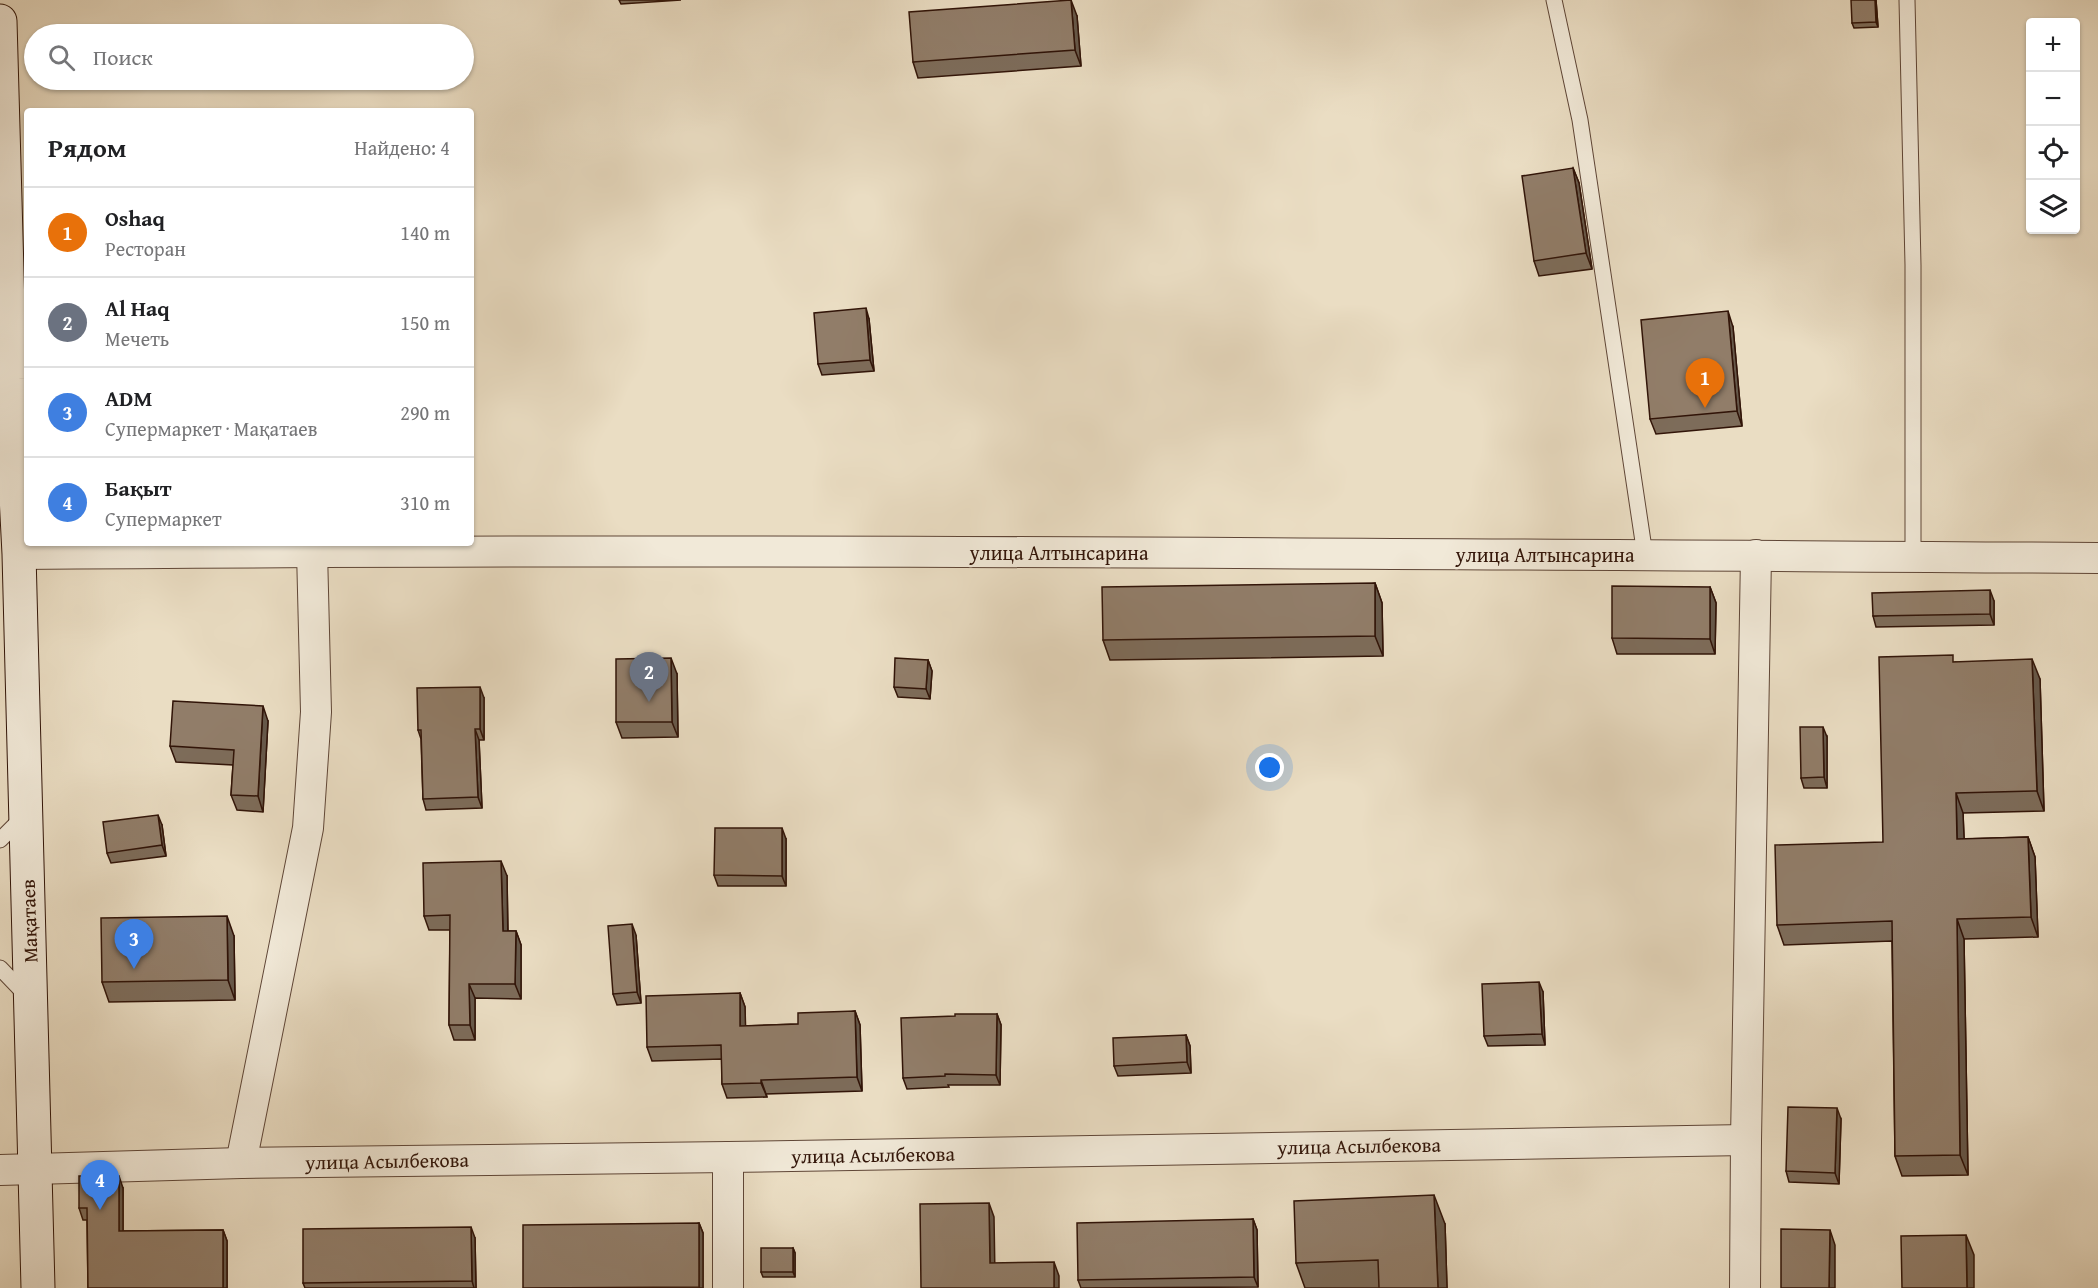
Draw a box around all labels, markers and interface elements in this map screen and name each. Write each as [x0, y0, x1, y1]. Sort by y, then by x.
map controls [2026, 18, 2080, 234]
button: + [2026, 18, 2080, 72]
search box [24, 24, 474, 90]
icon: search [45, 41, 78, 74]
text: Поиск [93, 41, 153, 73]
button: − [2026, 72, 2080, 126]
button: locate [2026, 126, 2080, 180]
text: Рядом [48, 128, 126, 167]
text: Найдено: 4 [354, 133, 450, 162]
button: layers [2026, 180, 2080, 234]
text: Oshaq [105, 202, 165, 234]
text: 1 [62, 218, 73, 247]
text: 140 m [400, 218, 450, 247]
text: Ресторан [105, 234, 186, 263]
text: Al Haq [105, 292, 170, 324]
text: 2 [62, 308, 73, 337]
text: 150 m [400, 308, 450, 337]
text: Мечеть [105, 324, 169, 353]
pin: 1 [1686, 358, 1724, 408]
text: ADM [105, 382, 152, 414]
text: 3 [62, 398, 73, 427]
text: 290 m [400, 398, 450, 427]
text: Супермаркет · Мақатаев [105, 414, 317, 443]
text: Бақыт [105, 472, 172, 504]
text: 4 [62, 488, 73, 517]
text: 310 m [400, 488, 450, 517]
text: Супермаркет [105, 504, 222, 533]
street label: улица Алтынсарина [969, 538, 1149, 567]
street label: улица Алтынсарина [1455, 540, 1635, 569]
pin: 2 [630, 652, 668, 702]
your location [1255, 753, 1284, 782]
street label: Мақатаев [13, 879, 44, 963]
pin: 3 [114, 920, 154, 969]
street label: улица Асылбекова [1276, 1130, 1442, 1161]
street label: улица Асылбекова [790, 1139, 956, 1170]
street label: улица Асылбекова [304, 1145, 470, 1176]
pin: 4 [80, 1160, 120, 1210]

